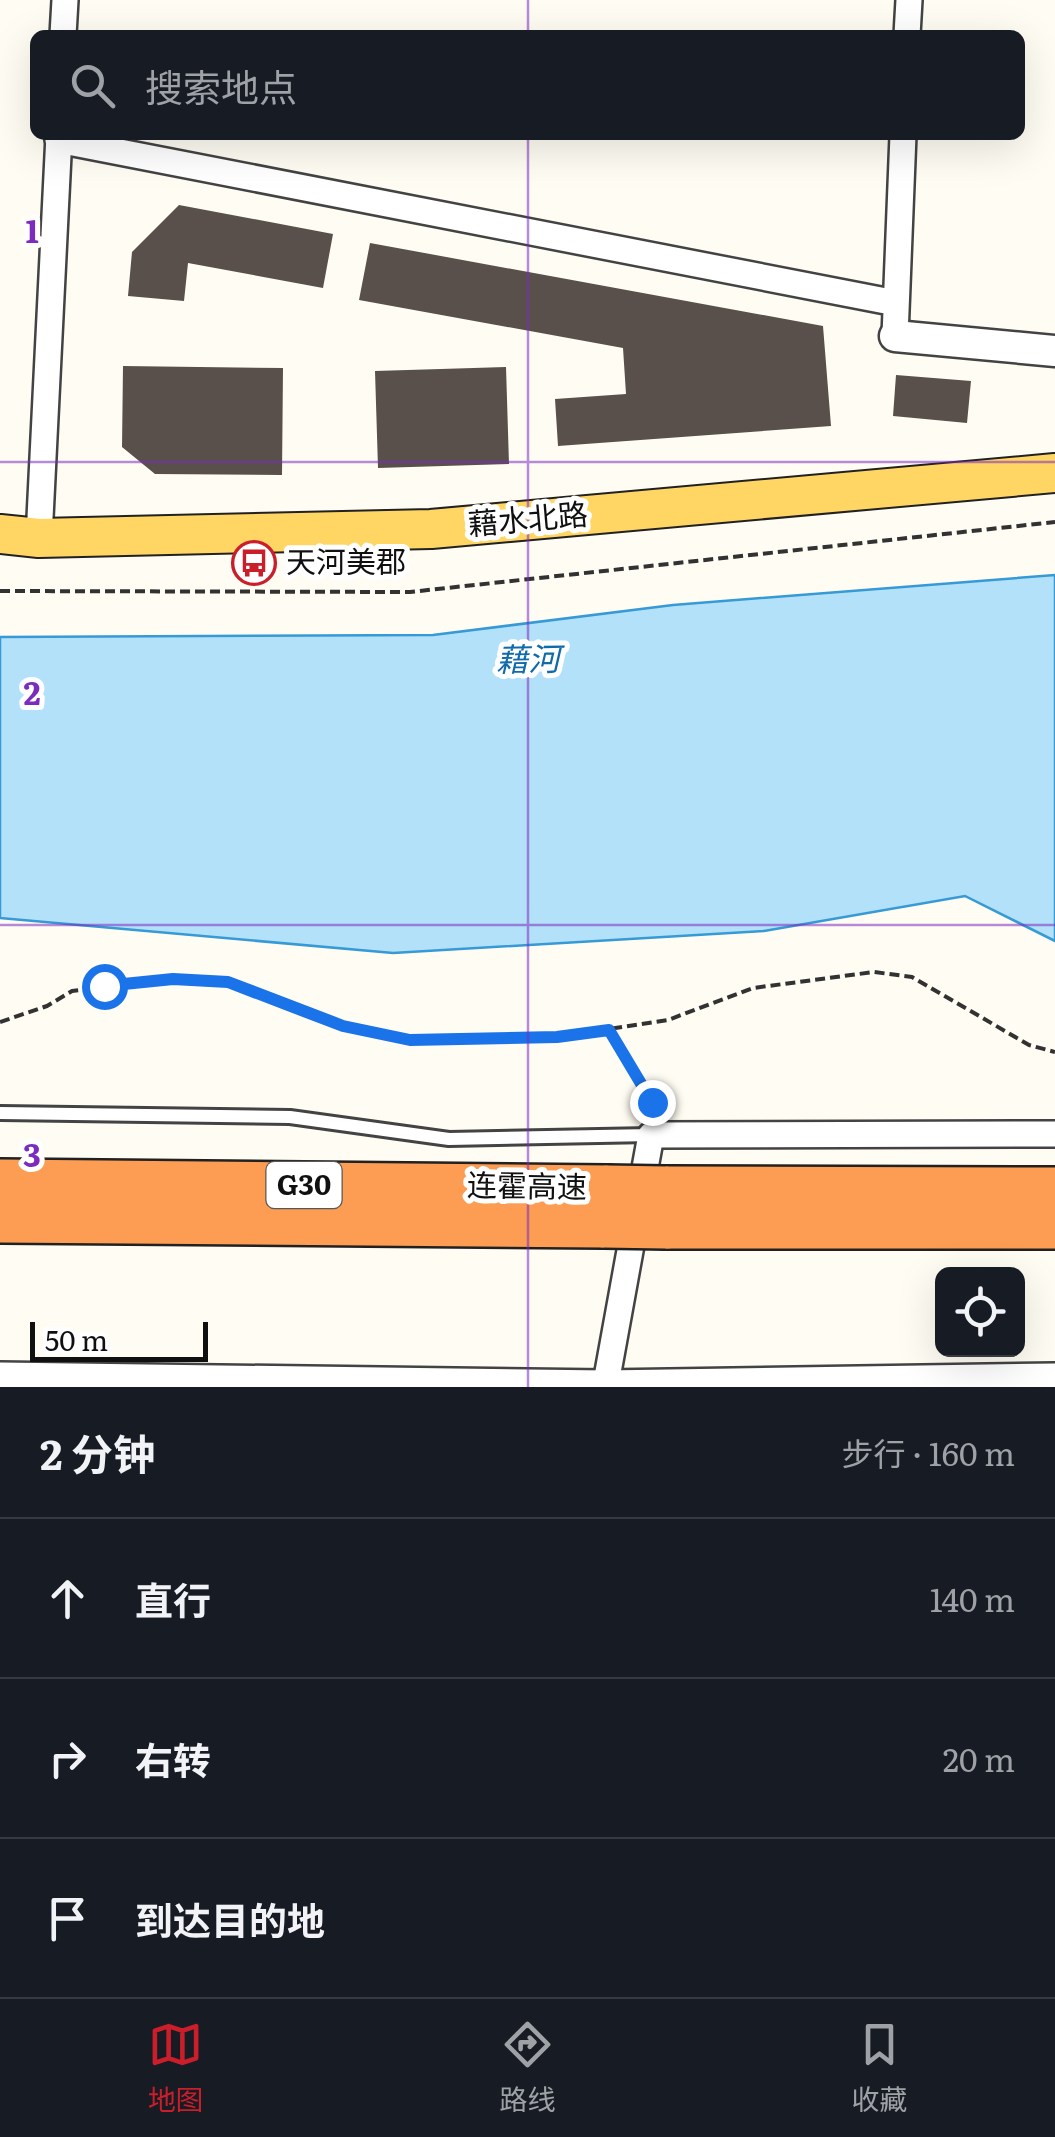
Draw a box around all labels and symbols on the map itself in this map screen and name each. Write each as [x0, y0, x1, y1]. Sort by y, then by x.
text: 1 [25, 205, 39, 253]
street label: 藉水北路 [466, 490, 589, 544]
place label: 天河美郡 [286, 538, 406, 582]
bus stop icon: 天河美郡 [231, 540, 277, 586]
water label: 藉河 [496, 632, 566, 682]
text: 2 [23, 667, 41, 715]
route start [82, 964, 128, 1010]
route end [630, 1080, 676, 1126]
text: 3 [23, 1129, 41, 1177]
street label: 连霍高速 [467, 1161, 587, 1207]
road number: G30 [266, 1162, 342, 1208]
scale bar [30, 1317, 208, 1362]

